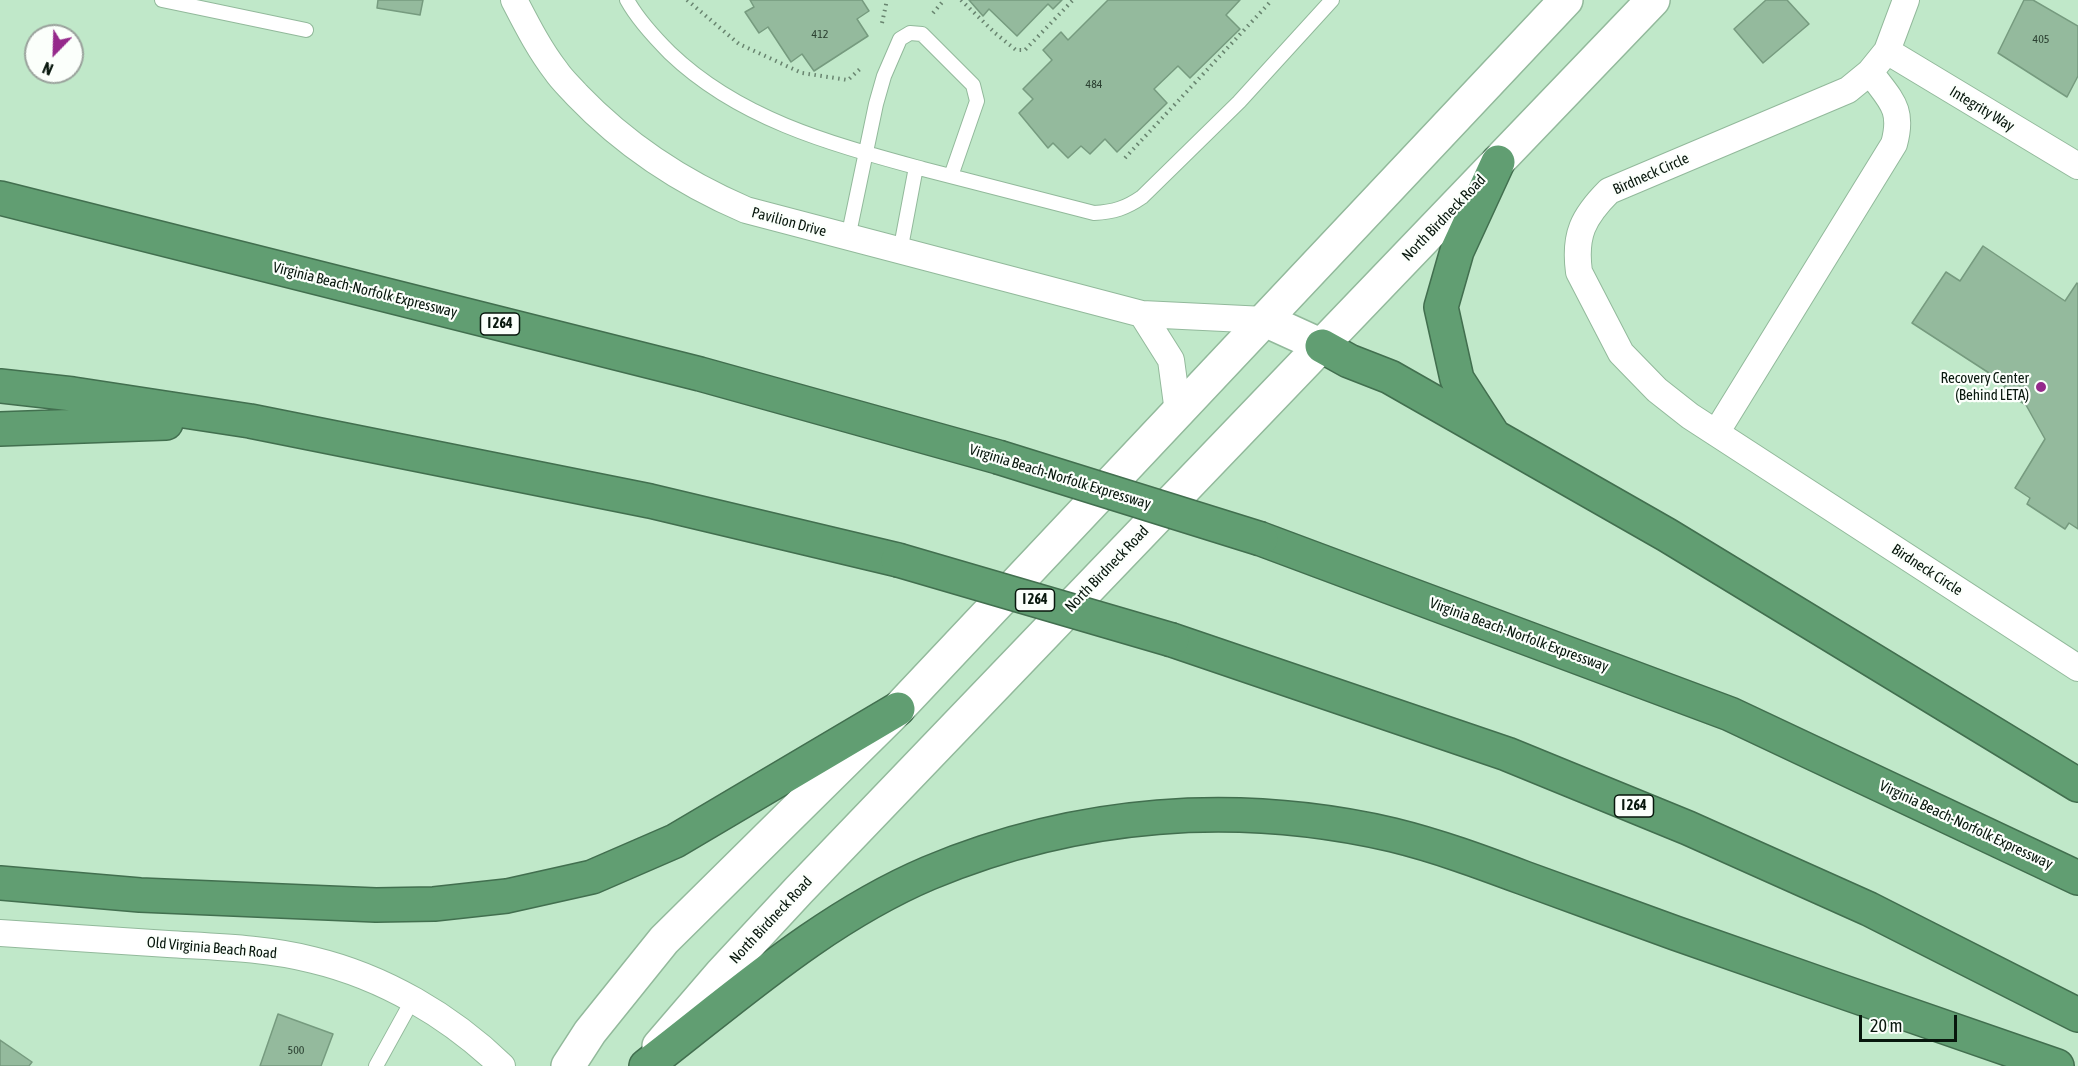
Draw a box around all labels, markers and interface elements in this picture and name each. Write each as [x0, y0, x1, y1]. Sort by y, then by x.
north arrow [24, 24, 84, 84]
house number: 412 [812, 27, 828, 41]
house number: 405 [2033, 32, 2049, 46]
text: N [40, 59, 56, 79]
house number: 484 [1086, 77, 1102, 91]
street label: Integrity Way [1946, 83, 2018, 135]
street label: Birdneck Circle [1610, 149, 1692, 199]
street label: North Birdneck Road [1398, 171, 1490, 265]
street label: Pavilion Drive [750, 203, 828, 241]
street label: Virginia Beach-Norfolk Expressway [271, 258, 459, 322]
road number: I 264 [480, 313, 520, 335]
place label: Recovery Center (Behind LETA) [1941, 369, 2029, 404]
marker: Recovery Center (Behind LETA) [2034, 380, 2048, 394]
street label: Virginia Beach-Norfolk Expressway [967, 441, 1153, 513]
street label: North Birdneck Road [1061, 522, 1153, 616]
street label: Birdneck Circle [1888, 540, 1966, 600]
road number: I 264 [1016, 589, 1054, 611]
street label: Virginia Beach-Norfolk Expressway [1427, 594, 1611, 676]
street label: Virginia Beach-Norfolk Expressway [1876, 777, 2056, 873]
road number: I 264 [1614, 795, 1654, 817]
street label: North Birdneck Road [726, 873, 816, 967]
street label: Old Virginia Beach Road [146, 933, 278, 963]
scale bar [1862, 1003, 1960, 1041]
text: 20 m [1870, 1015, 1902, 1036]
house number: 500 [288, 1043, 304, 1057]

